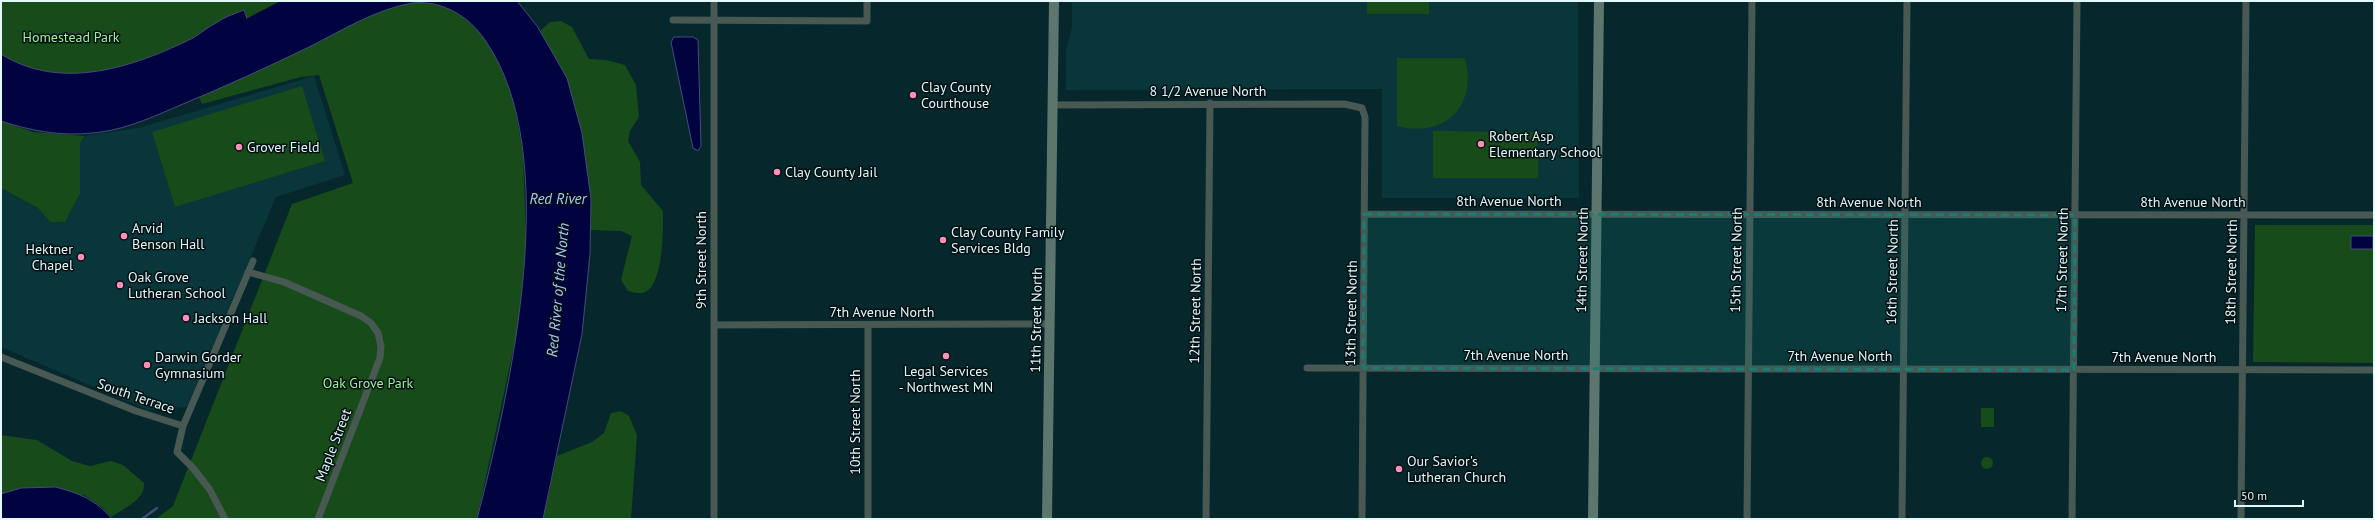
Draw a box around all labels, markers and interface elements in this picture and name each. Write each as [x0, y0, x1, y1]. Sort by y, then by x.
park label: Homestead Park [23, 28, 120, 46]
place label: Clay County Courthouse [921, 78, 992, 112]
street label: 8 1/2 Avenue North [1150, 82, 1266, 100]
marker: Clay County Courthouse [908, 90, 918, 100]
place label: Robert Asp Elementary School [1489, 127, 1601, 161]
place label: Grover Field [247, 138, 320, 156]
marker: Robert Asp Elementary School [1476, 139, 1486, 149]
marker: Grover Field [234, 142, 244, 152]
place label: Clay County Jail [785, 163, 877, 181]
marker: Clay County Jail [772, 167, 782, 177]
water label: Red River [530, 189, 588, 208]
street label: 8th Avenue North [1456, 192, 1562, 210]
street label: 8th Avenue North [1816, 193, 1922, 211]
street label: 8th Avenue North [2140, 193, 2246, 211]
street label: 14th Street North [1572, 207, 1592, 313]
street label: 15th Street North [1726, 207, 1746, 313]
street label: 17th Street North [2052, 207, 2072, 313]
street label: 9th Street North [692, 211, 710, 309]
place label: Arvid Benson Hall [132, 219, 204, 253]
street label: 16th Street North [1882, 219, 1902, 325]
street label: 18th Street North [2221, 219, 2241, 325]
water label: Red River of the North [542, 222, 573, 358]
place label: Clay County Family Services Bldg [951, 223, 1065, 257]
marker: Arvid Benson Hall [119, 231, 129, 241]
marker: Clay County Family Services Bldg [938, 235, 948, 245]
place label: Hektner Chapel [25, 240, 73, 274]
marker: Hektner Chapel [76, 252, 86, 262]
street label: 12th Street North [1185, 258, 1205, 364]
street label: 13th Street North [1341, 260, 1361, 366]
street label: 11th Street North [1026, 267, 1046, 373]
place label: Oak Grove Lutheran School [128, 268, 226, 302]
marker: Oak Grove Lutheran School [115, 280, 125, 290]
street label: 7th Avenue North [830, 303, 934, 321]
place label: Jackson Hall [193, 309, 267, 327]
marker: Jackson Hall [181, 313, 191, 323]
street label: 7th Avenue North [1464, 346, 1568, 364]
street label: 7th Avenue North [1788, 347, 1892, 365]
place label: Darwin Gorder Gymnasium [155, 348, 242, 382]
street label: 7th Avenue North [2112, 348, 2216, 366]
marker: Legal Services - Northwest MN [941, 351, 951, 361]
marker: Darwin Gorder Gymnasium [142, 360, 152, 370]
place label: Legal Services - Northwest MN [899, 362, 993, 396]
street label: 10th Street North [846, 369, 864, 475]
street label: South Terrace [95, 374, 177, 418]
park label: Oak Grove Park [323, 374, 413, 392]
street label: Maple Street [311, 406, 355, 484]
place label: Our Savior's Lutheran Church [1407, 452, 1506, 486]
marker: Our Savior's Lutheran Church [1394, 464, 1404, 474]
scale bar [2235, 482, 2303, 508]
text: 50 m [2241, 488, 2267, 503]

